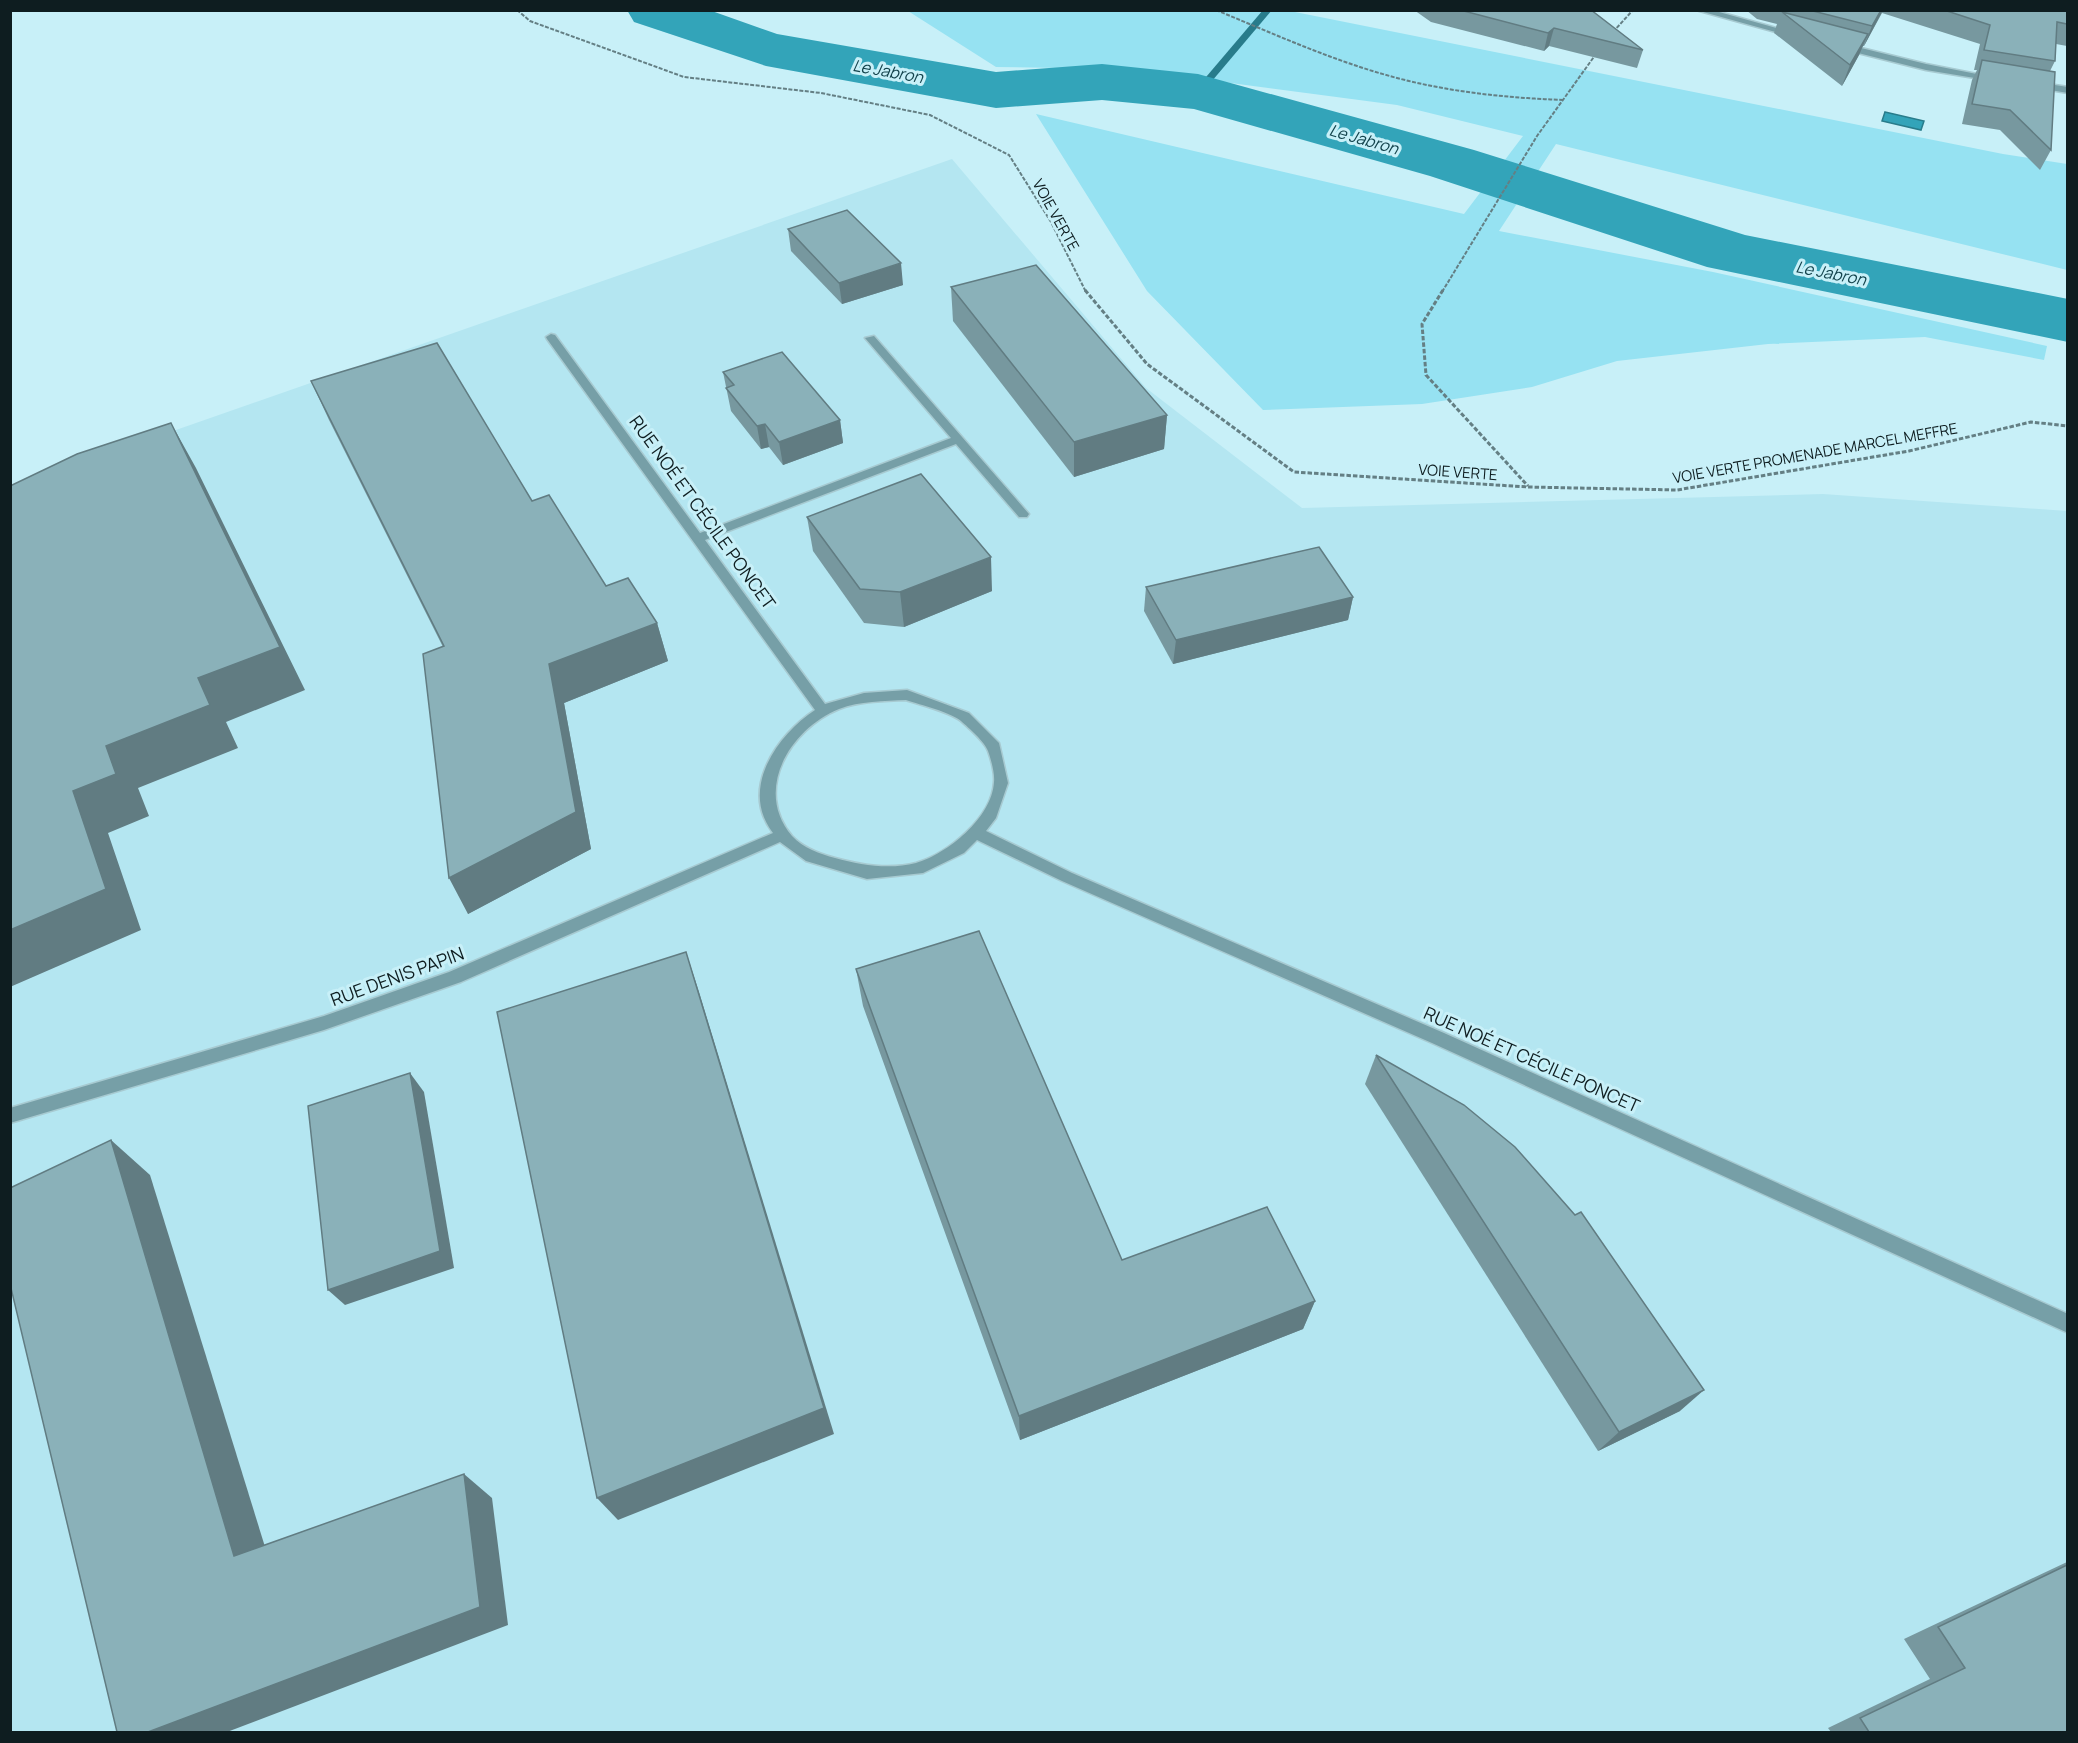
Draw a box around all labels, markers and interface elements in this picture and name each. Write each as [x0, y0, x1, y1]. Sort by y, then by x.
water label: Le Jabron [851, 54, 925, 88]
water label: Le Jabron [1327, 119, 1402, 160]
street label: VOIE VERTE [1028, 175, 1084, 255]
water label: Le Jabron [1794, 255, 1868, 291]
street label: RUE NOÉ ET CÉCILE PONCET [625, 410, 782, 614]
street label: VOIE VERTE PROMENADE MARCEL MEFFRE [1671, 418, 1959, 488]
street label: VOIE VERTE [1418, 459, 1498, 485]
street label: RUE DENIS PAPIN [327, 941, 467, 1011]
street label: RUE NOÉ ET CÉCILE PONCET [1420, 1000, 1644, 1118]

